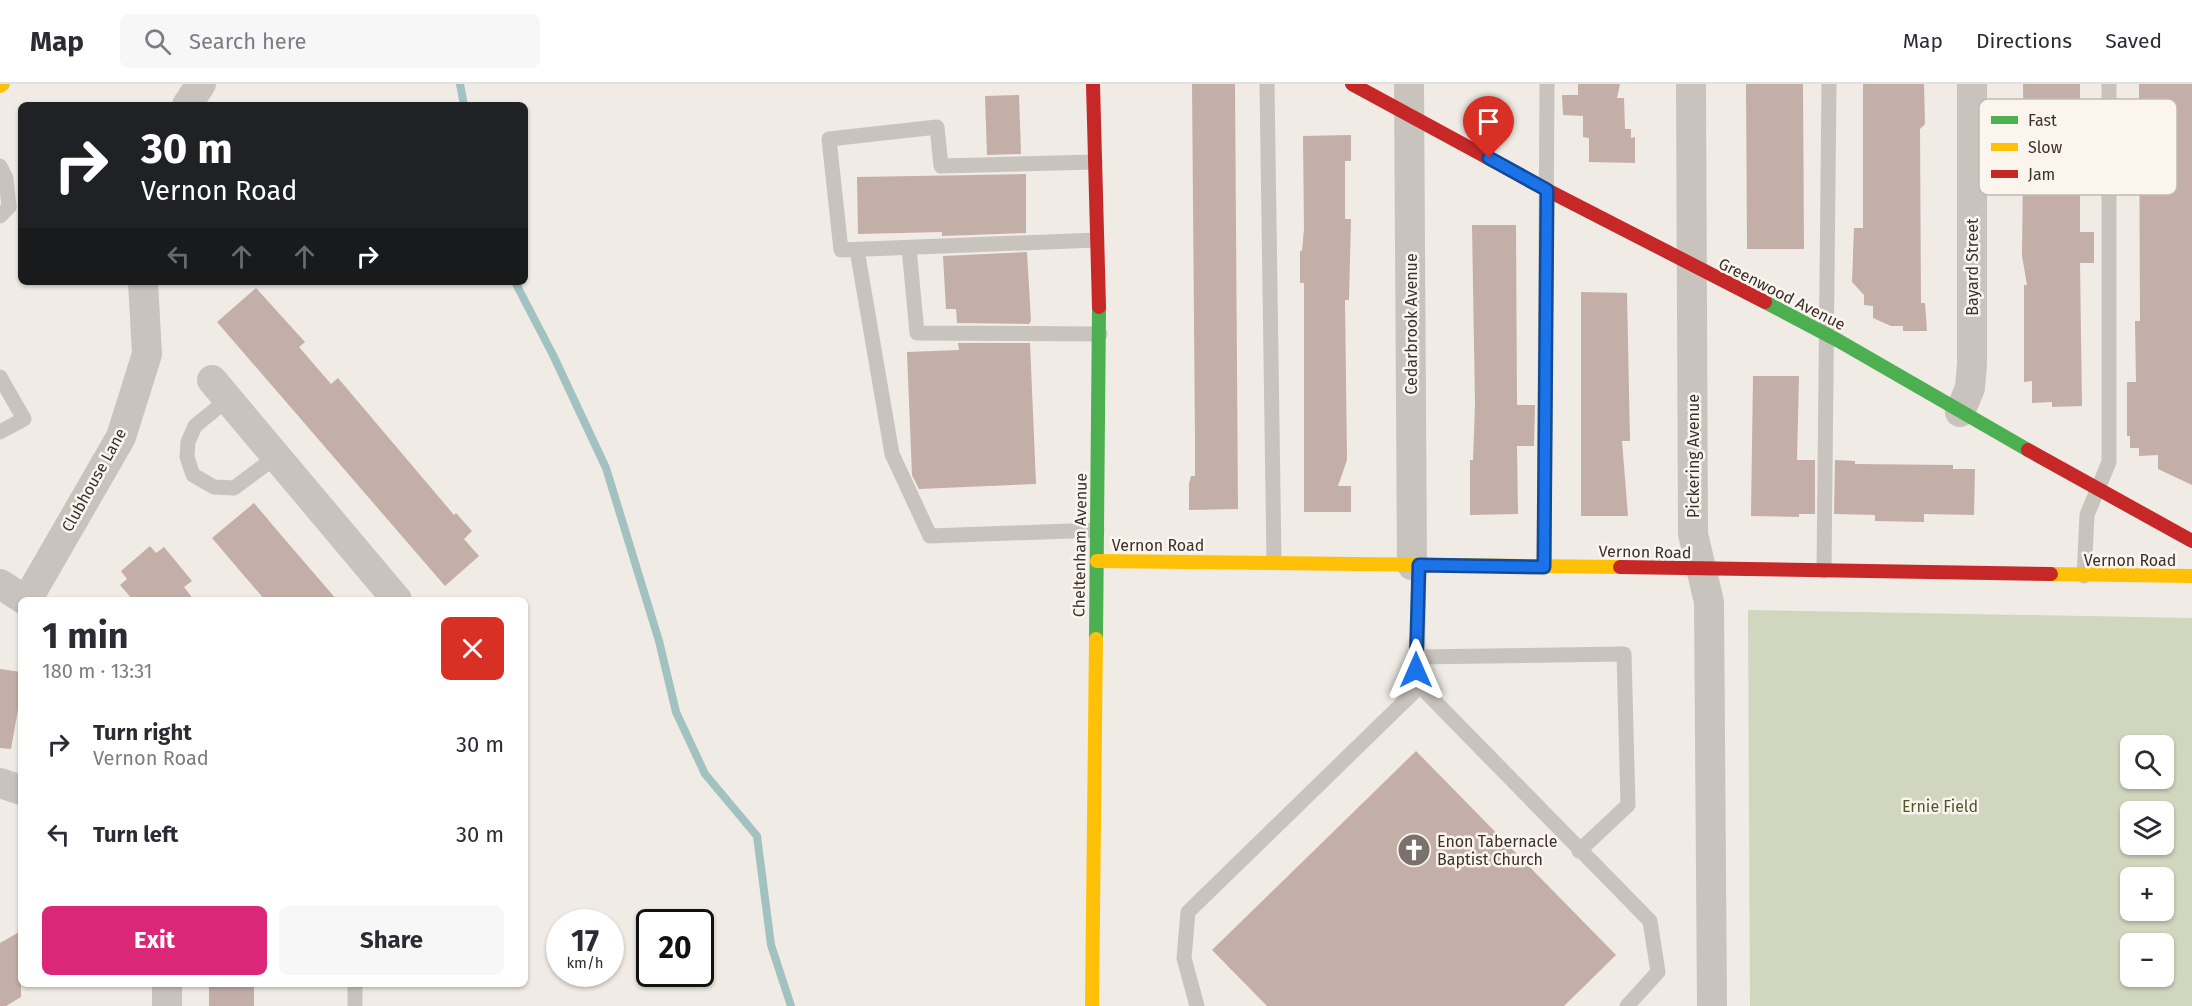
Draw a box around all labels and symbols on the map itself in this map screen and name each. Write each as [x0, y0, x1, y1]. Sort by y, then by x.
pin [1463, 96, 1514, 158]
legend [1979, 99, 2177, 195]
text: Fast [2028, 111, 2057, 130]
text: Slow [2028, 138, 2063, 157]
text: Jam [2028, 165, 2055, 184]
street label: Bayard Street [1963, 218, 1982, 316]
street label: Cedarbrook Avenue [1402, 253, 1421, 395]
street label: Greenwood Avenue [1715, 254, 1849, 334]
street label: Pickering Avenue [1684, 394, 1703, 518]
street label: Clubhouse Lane [58, 425, 130, 535]
street label: Cheltenham Avenue [1069, 473, 1091, 617]
street label: Vernon Road [1112, 536, 1204, 555]
street label: Vernon Road [1599, 542, 1691, 562]
street label: Vernon Road [2084, 551, 2176, 570]
position arrow [1384, 638, 1448, 702]
park label: Ernie Field [1902, 797, 1978, 816]
church icon: Enon Tabernacle Baptist Church [1396, 832, 1432, 868]
place label: Enon Tabernacle Baptist Church [1437, 832, 1557, 869]
speed limit sign: 20 [636, 909, 714, 987]

